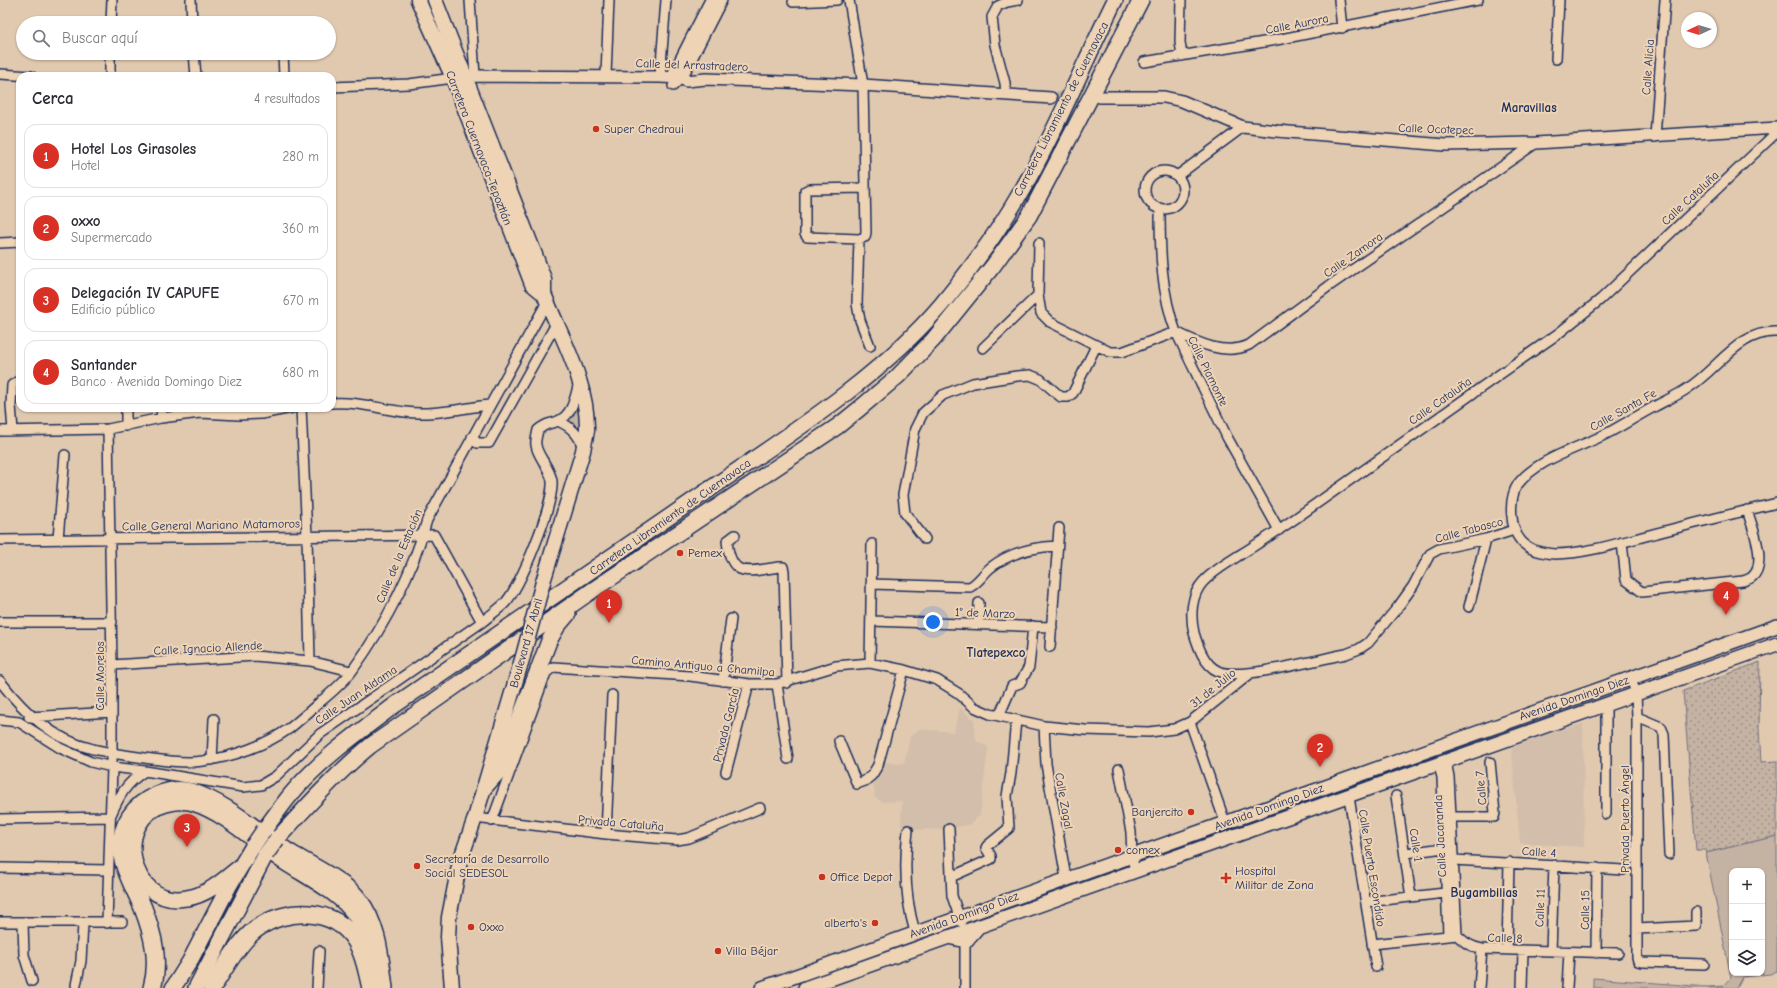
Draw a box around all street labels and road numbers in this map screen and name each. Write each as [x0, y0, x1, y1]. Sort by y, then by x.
street label: Calle Aurora [1264, 11, 1330, 37]
street label: Carretera Libramiento de Cuernavaca [1011, 20, 1111, 198]
street label: Calle Alicia [1639, 39, 1657, 95]
street label: Calle del Arrastradero [635, 56, 749, 74]
street label: Carretera Cuernavaca-Tepoztlán [443, 69, 515, 227]
street label: Calle Ocotepec [1398, 121, 1474, 137]
street label: Calle Cataluña [1658, 168, 1722, 228]
street label: Calle Zamora [1321, 229, 1385, 281]
street label: Calle Piamonte [1185, 334, 1231, 408]
street label: Calle Cataluña [1406, 374, 1474, 428]
street label: Calle Santa Fe [1587, 386, 1659, 434]
street label: Carretera Libramiento de Cuernavaca [587, 456, 753, 578]
street label: Calle de la Estación [373, 507, 425, 605]
street label: Calle Tabasco [1433, 514, 1505, 546]
street label: Calle General Mariano Matamoros [122, 516, 300, 534]
street label: Boulevard 17 Abril [507, 597, 545, 689]
street label: 1° de Marzo [955, 605, 1015, 621]
street label: Calle Ignacio Allende [153, 638, 263, 658]
street label: Calle Morelos [93, 641, 107, 711]
street label: Camino Antiguo a Chamilpa [631, 653, 775, 679]
street label: Calle Juan Aldama [312, 662, 400, 728]
street label: 31 de Julio [1187, 665, 1239, 711]
street label: Avenida Domingo Diez [1517, 672, 1631, 723]
street label: Privada García [710, 687, 742, 763]
street label: Privada Puerto Ángel [1618, 765, 1632, 873]
street label: Calle 7 [1472, 770, 1489, 806]
street label: Calle Zagal [1052, 772, 1076, 830]
street label: Avenida Domingo Diez [1213, 780, 1326, 833]
street label: Calle Jacaranda [1431, 794, 1449, 878]
street label: Calle Puerto Escondido [1356, 808, 1388, 928]
street label: Privada Cataluña [577, 812, 665, 834]
street label: Calle 1 [1406, 827, 1426, 863]
street label: Calle 4 [1521, 844, 1557, 860]
street label: Avenida Domingo Diez [908, 888, 1021, 941]
street label: Calle 11 [1532, 888, 1548, 927]
street label: Calle 15 [1578, 890, 1592, 930]
street label: Calle 8 [1487, 930, 1523, 946]

